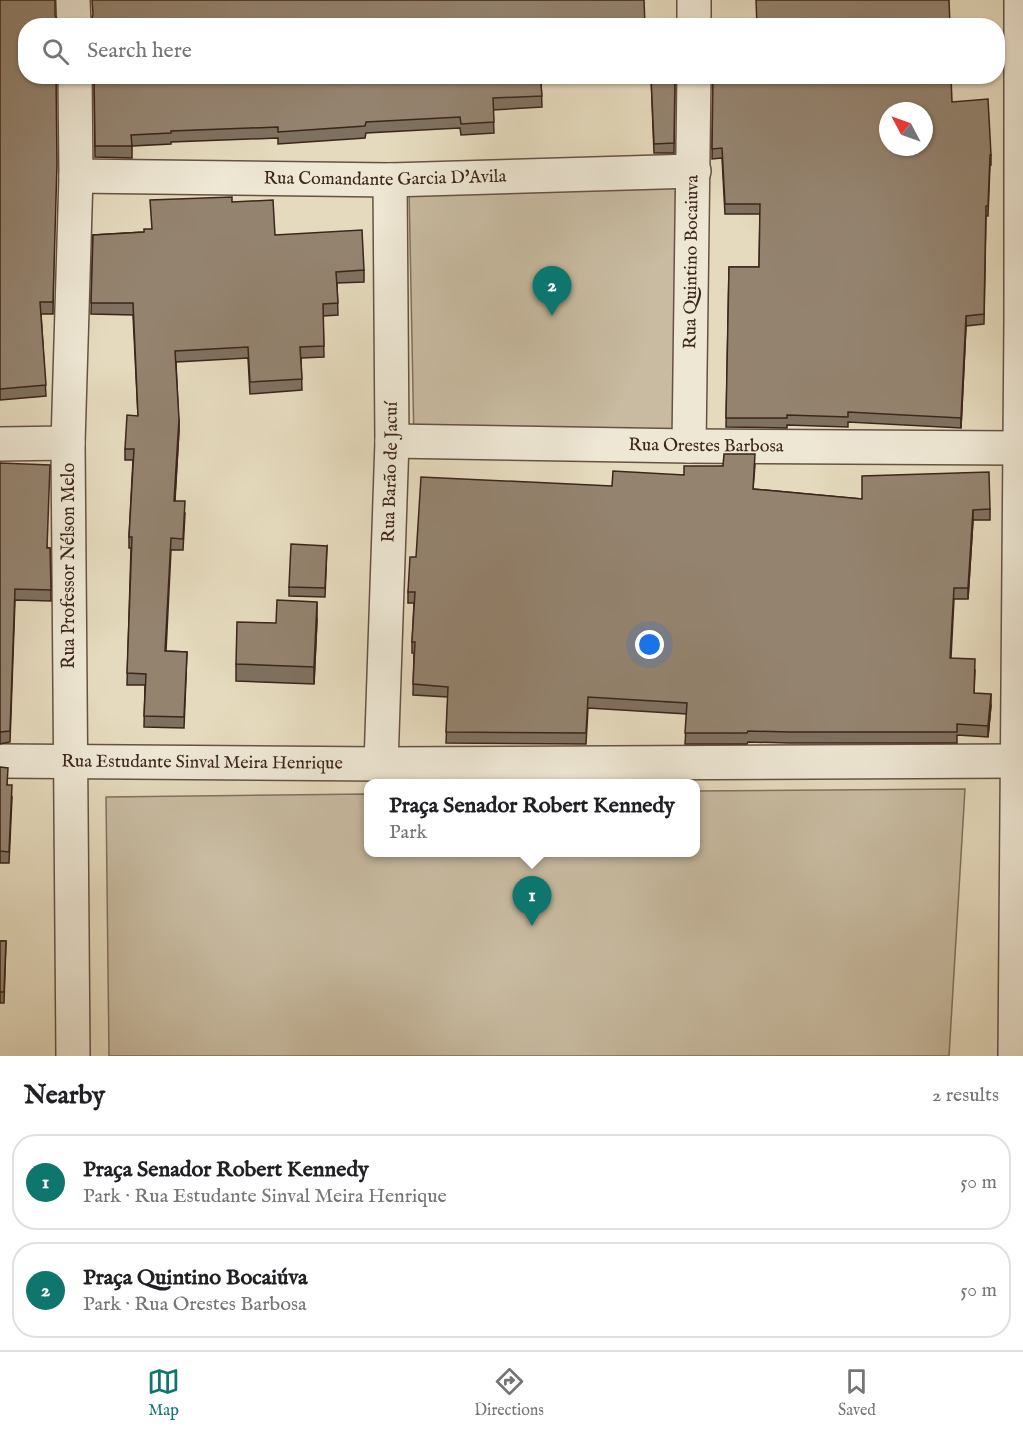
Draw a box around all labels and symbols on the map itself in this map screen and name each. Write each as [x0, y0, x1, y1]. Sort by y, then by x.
north arrow [879, 102, 933, 156]
street label: Rua Comandante Garcia D'Avila [263, 165, 507, 192]
street label: Rua Quintino Bocaiuva [679, 175, 704, 349]
pin: 2 [532, 266, 572, 316]
street label: Rua Barão de Jacuí [377, 401, 404, 543]
street label: Rua Orestes Barbosa [628, 433, 784, 458]
street label: Rua Professor Nélson Melo [58, 463, 81, 669]
your location [635, 630, 664, 659]
street label: Rua Estudante Sinval Meira Henrique [61, 750, 343, 775]
pin: 1 [512, 876, 552, 926]

